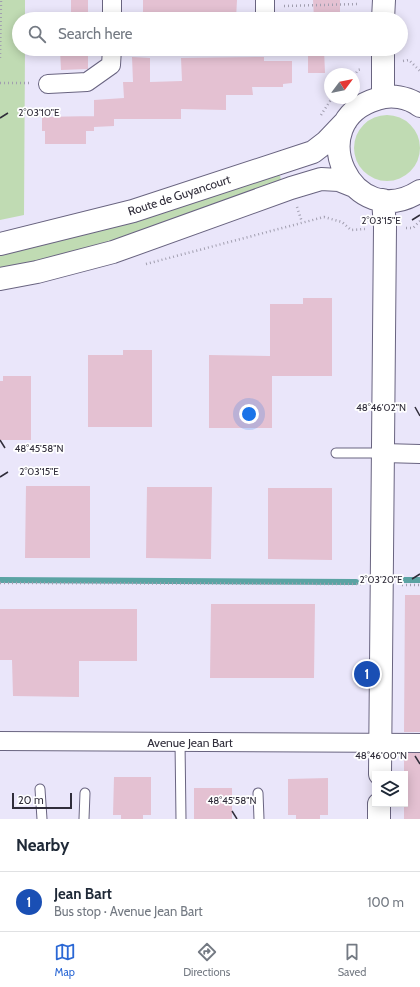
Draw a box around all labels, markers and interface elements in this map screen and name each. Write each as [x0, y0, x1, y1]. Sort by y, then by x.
search box [12, 12, 408, 56]
icon: search [26, 23, 48, 45]
text: Search here [58, 25, 133, 43]
north arrow [324, 68, 360, 104]
text: 2°03'10"E [18, 106, 60, 119]
street label: Route de Guyancourt [126, 171, 232, 219]
text: 2°03'15"E [361, 214, 401, 227]
text: 48°46'02"N [356, 401, 406, 414]
your location [239, 404, 259, 424]
text: 48°45'58"N [14, 442, 64, 455]
text: 2°03'15"E [19, 465, 59, 478]
text: 2°03'20"E [359, 573, 403, 586]
pin: 1 [354, 659, 380, 689]
street label: Avenue Jean Bart [147, 735, 233, 750]
text: 48°46'00"N [355, 749, 407, 762]
map controls [372, 771, 408, 807]
button: layers [372, 771, 408, 807]
scale bar [12, 791, 72, 810]
text: 20 m [18, 793, 44, 807]
text: 48°45'58"N [207, 794, 257, 807]
text: Nearby [16, 835, 69, 855]
text: Jean Bart [54, 885, 112, 903]
text: 1 [27, 894, 31, 910]
text: 100 m [367, 894, 404, 910]
text: Bus stop · Avenue Jean Bart [54, 903, 203, 919]
tab: Map [54, 941, 76, 979]
tab: Directions [183, 941, 230, 979]
tab: Saved [338, 941, 366, 979]

